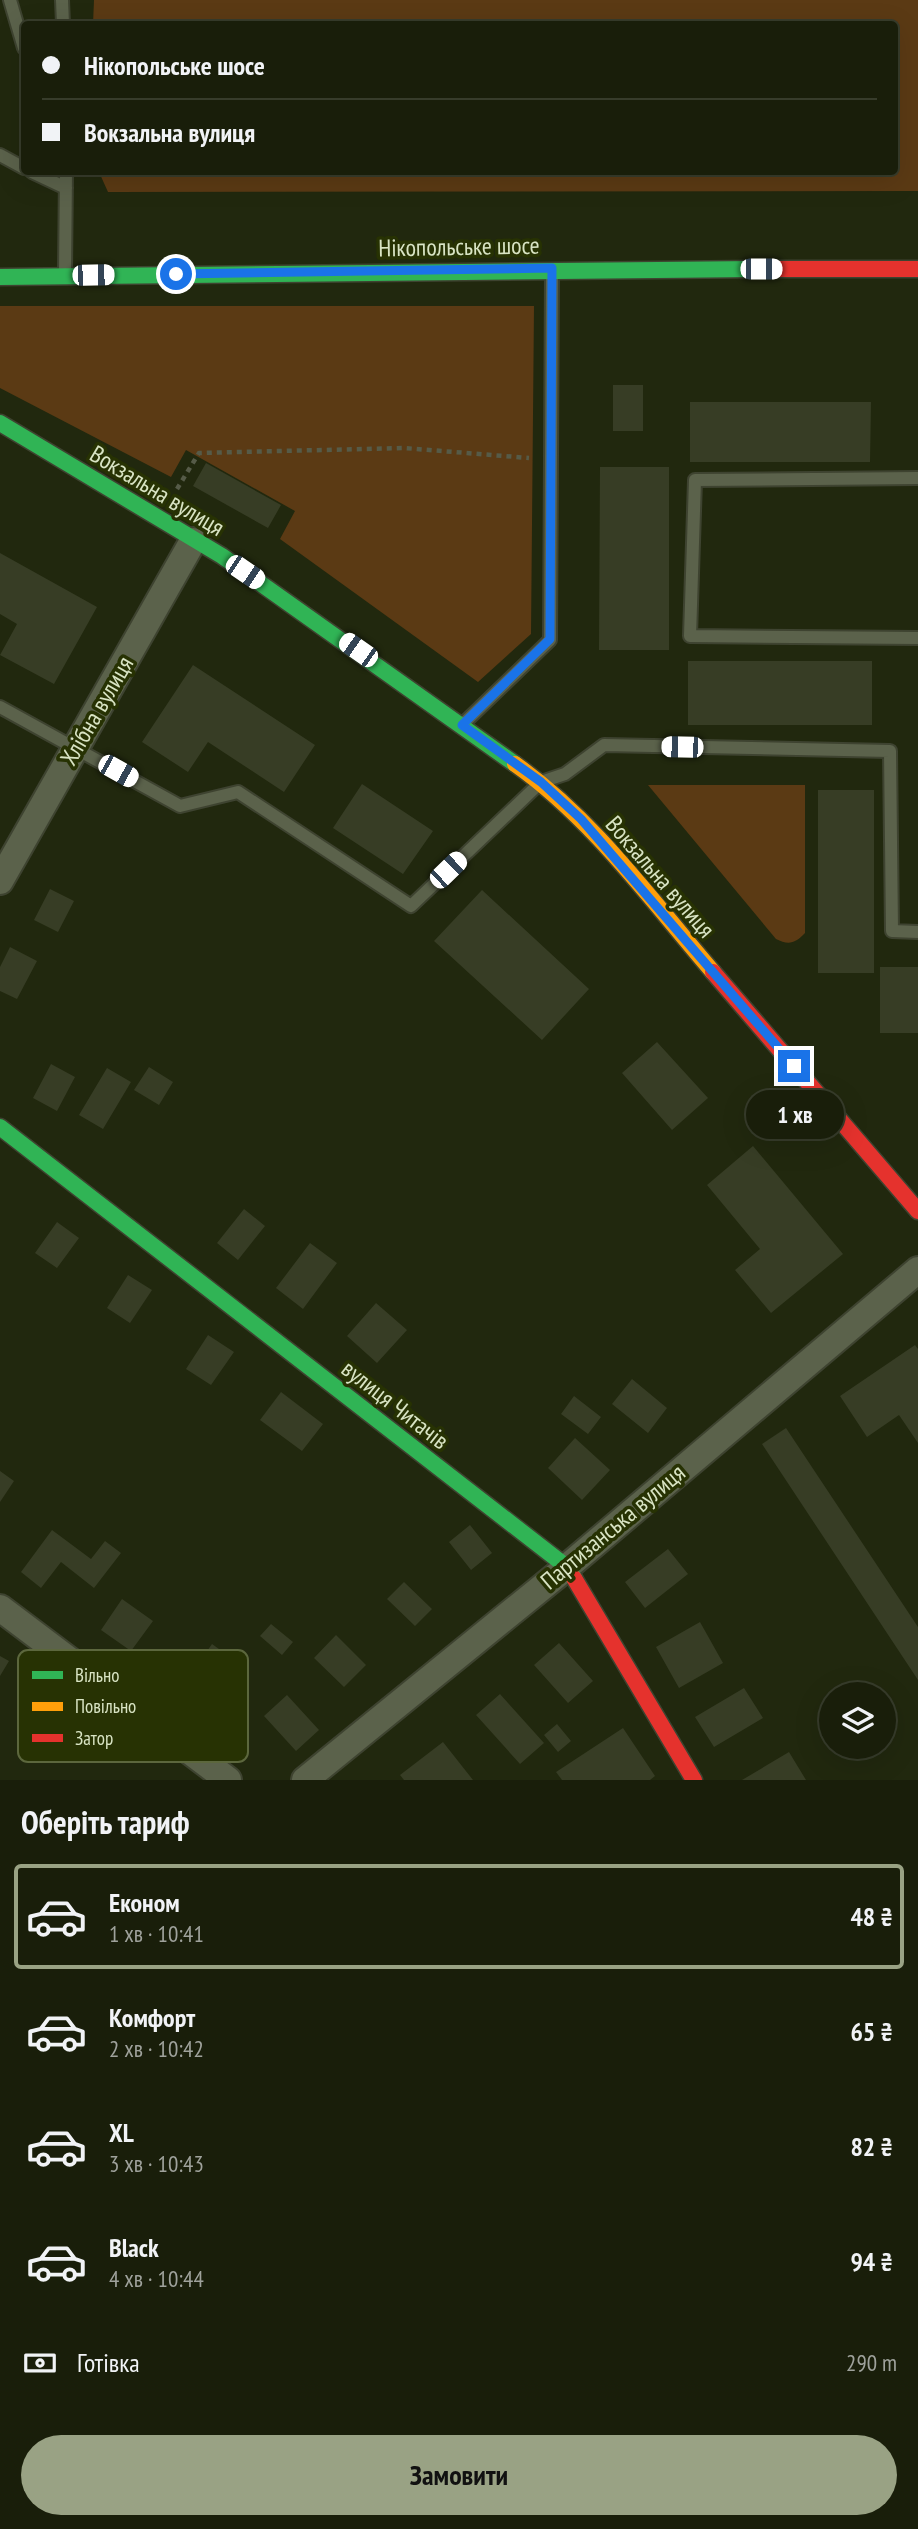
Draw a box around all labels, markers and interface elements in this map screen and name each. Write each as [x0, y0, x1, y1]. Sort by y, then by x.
text: Нікопольське шосе [84, 49, 265, 82]
text: Вокзальна вулиця [84, 116, 255, 149]
street label: Нікопольське шосе [378, 230, 540, 263]
route start [160, 258, 192, 290]
car [741, 259, 783, 280]
car [72, 264, 115, 286]
street label: Вокзальна вулиця [84, 438, 230, 543]
car [222, 552, 269, 592]
car [335, 629, 382, 671]
street label: Хлібна вулиця [53, 651, 140, 771]
car [661, 736, 704, 758]
car [95, 752, 142, 790]
street label: Вокзальна вулиця [599, 809, 722, 944]
car [426, 848, 471, 892]
route end [778, 1050, 810, 1082]
callout: 1 хв [745, 1090, 843, 1140]
text: 1 хв [777, 1100, 813, 1129]
street label: вулиця Читачів [336, 1353, 455, 1456]
street label: Партизанська вулиця [534, 1457, 691, 1596]
legend [18, 1650, 248, 1762]
text: Вільно [75, 1663, 119, 1687]
map controls [819, 1682, 896, 1759]
button: layers [819, 1682, 896, 1759]
text: Повільно [75, 1694, 136, 1718]
text: Затор [75, 1726, 113, 1750]
text: Оберіть тариф [21, 1801, 189, 1843]
icon: car [25, 1885, 88, 1948]
text: Економ [109, 1886, 180, 1919]
text: 48 ₴ [850, 1900, 893, 1933]
text: 1 хв · 10:41 [109, 1919, 204, 1948]
icon: car [25, 2000, 88, 2063]
text: Комфорт [109, 2001, 195, 2034]
text: 65 ₴ [850, 2015, 893, 2048]
text: 2 хв · 10:42 [109, 2034, 204, 2063]
icon: car [25, 2115, 88, 2178]
text: XL [109, 2116, 134, 2149]
text: 82 ₴ [850, 2130, 893, 2163]
text: 3 хв · 10:43 [109, 2149, 204, 2178]
icon: car [25, 2230, 88, 2293]
text: Black [109, 2231, 159, 2264]
text: 94 ₴ [850, 2245, 893, 2278]
text: 4 хв · 10:44 [109, 2264, 204, 2293]
icon: cash [21, 2344, 59, 2382]
text: Готівка [77, 2346, 140, 2379]
text: 290 m [846, 2348, 897, 2377]
button: Замовити [21, 2435, 897, 2515]

